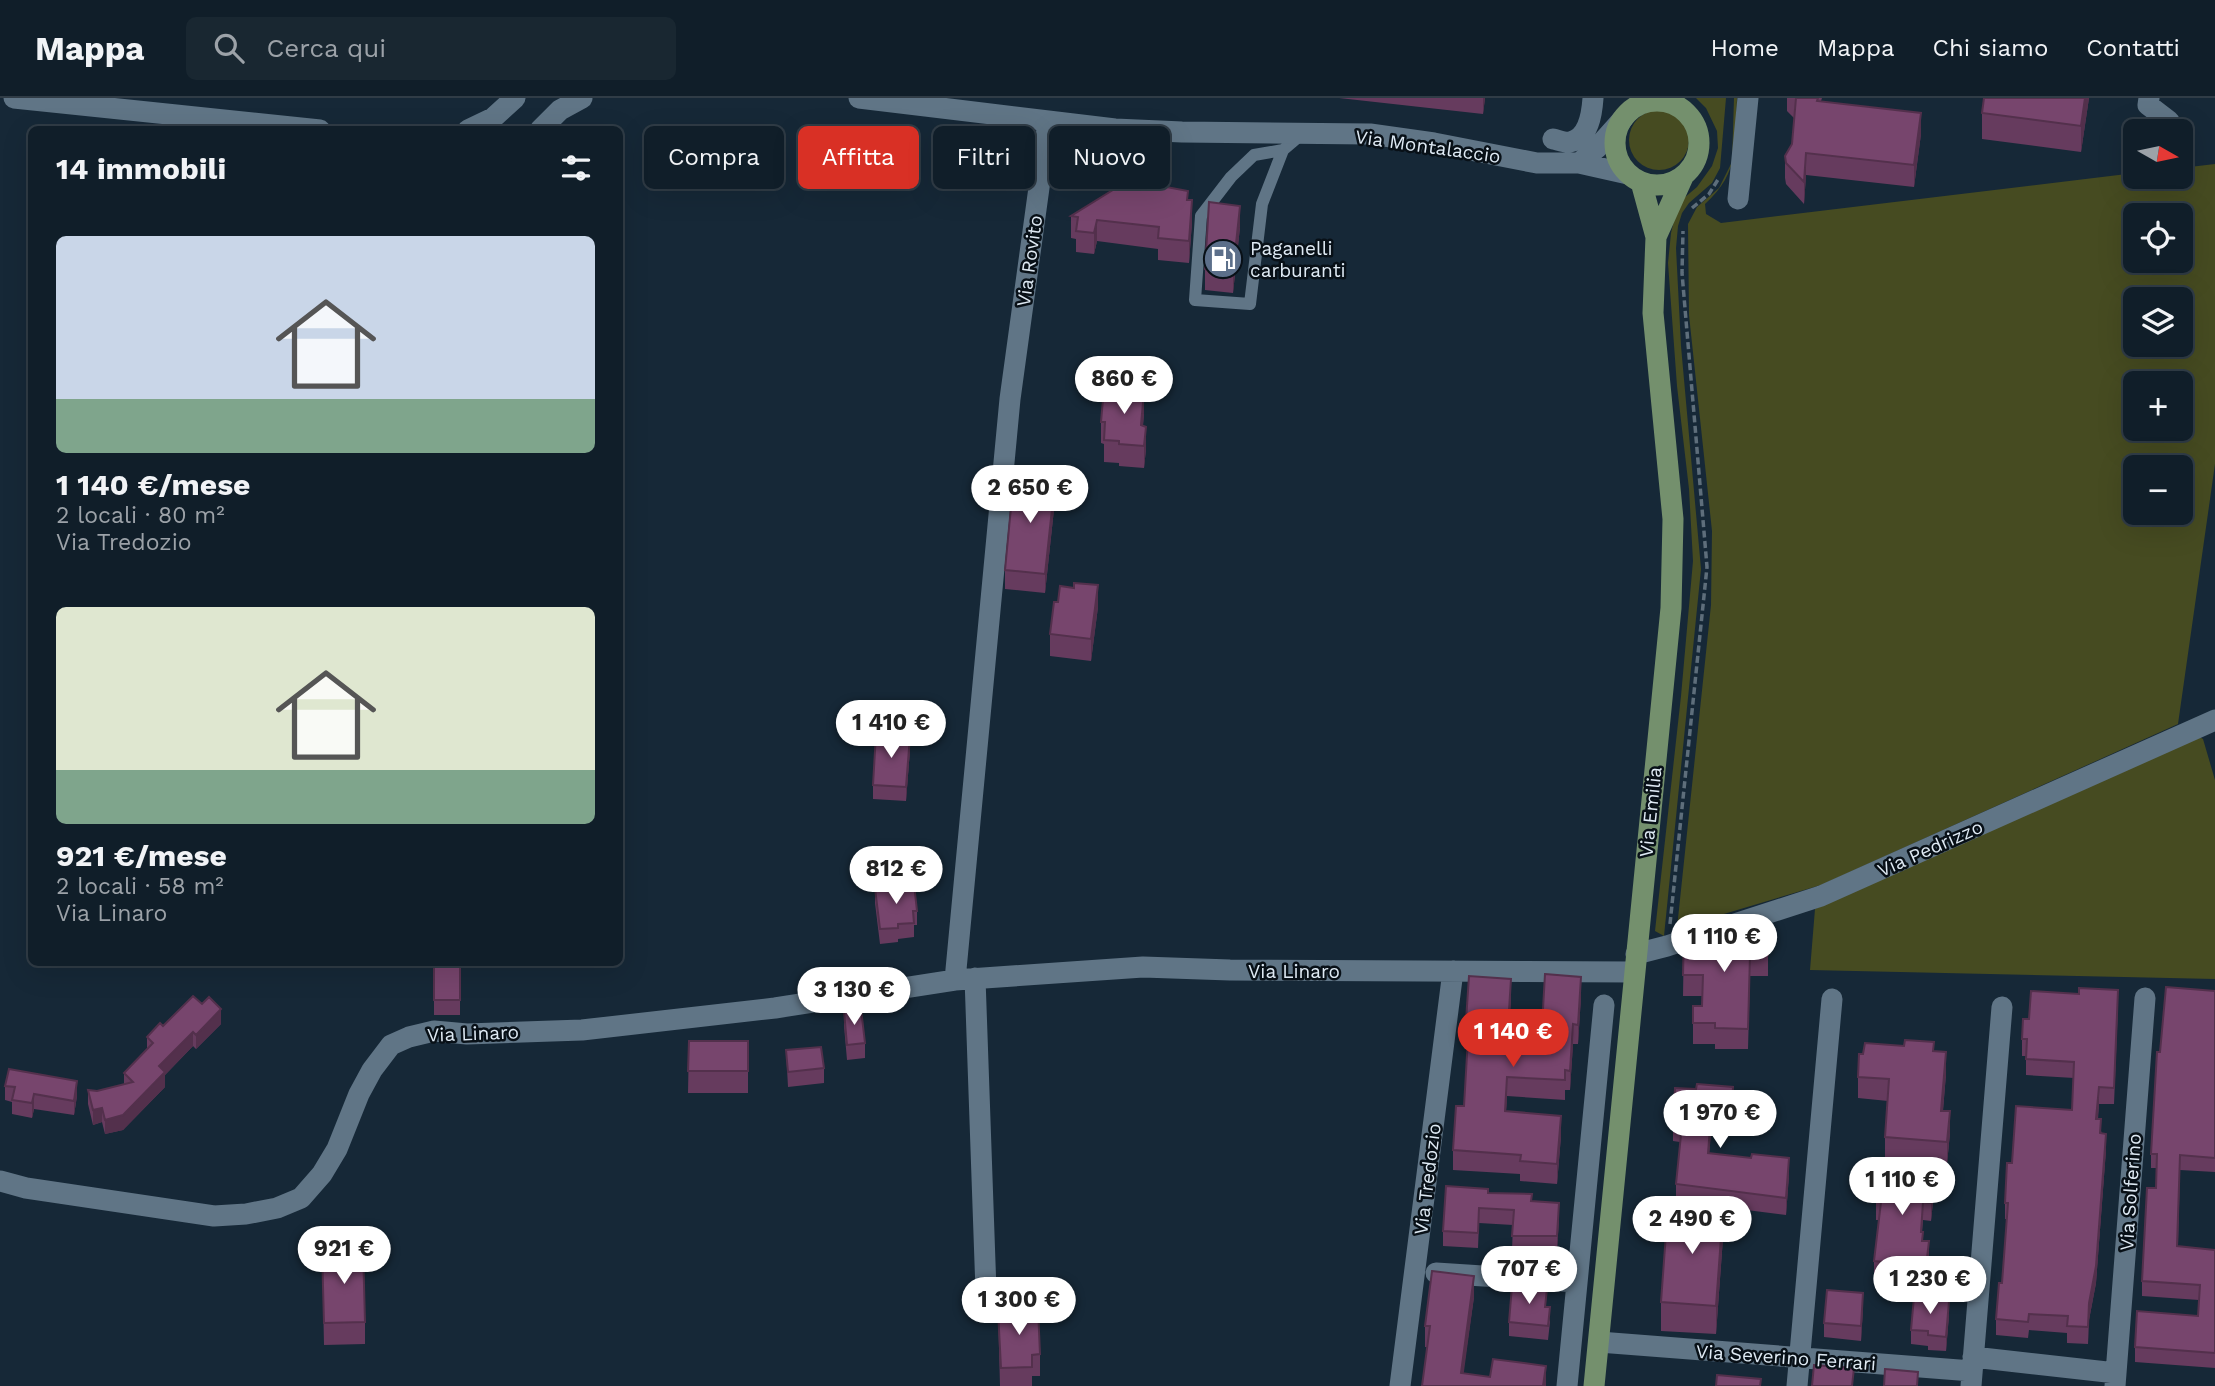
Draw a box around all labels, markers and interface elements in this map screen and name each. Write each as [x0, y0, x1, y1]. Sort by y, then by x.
search box [186, 17, 676, 80]
text: Mappa [35, 29, 144, 68]
icon: search [210, 29, 248, 67]
text: Cerca qui [266, 33, 386, 63]
text: Home [1710, 34, 1779, 62]
text: Mappa [1817, 34, 1895, 62]
text: Chi siamo [1933, 34, 2048, 62]
text: Contatti [2086, 34, 2180, 62]
north arrow [2123, 119, 2193, 189]
map controls [2123, 119, 2193, 525]
street label: Via Montalaccio [1354, 125, 1502, 168]
chip: Compra [644, 126, 784, 189]
chip: Affitta [798, 126, 919, 189]
chip: Filtri [933, 126, 1035, 189]
chip: Nuovo [1049, 126, 1170, 189]
icon: filters [557, 149, 595, 187]
text: 14 immobili [56, 151, 226, 186]
button: locate [2123, 203, 2193, 273]
street label: Via Rovito [1012, 214, 1047, 308]
place label: Paganelli carburanti [1250, 237, 1346, 282]
fuel station icon: Paganelli carburanti [1202, 238, 1244, 280]
icon: home [263, 281, 389, 407]
button: layers [2123, 287, 2193, 357]
pin: 860 € [1075, 356, 1173, 416]
text: 860 € [1091, 365, 1157, 392]
button: + [2123, 371, 2193, 441]
button: − [2123, 455, 2193, 525]
pin: 2 650 € [965, 466, 1095, 525]
text: 1 140 €/mese [56, 467, 250, 502]
text: 2 650 € [987, 474, 1073, 501]
text: 2 locali · 80 m² [56, 502, 225, 529]
text: Via Tredozio [56, 529, 192, 556]
icon: home [263, 652, 389, 778]
pin: 1 410 € [826, 700, 956, 760]
text: 1 410 € [852, 709, 930, 736]
street label: Via Emilia [1634, 765, 1667, 859]
street label: Via Pedrizzo [1874, 815, 1986, 882]
text: 921 €/mese [56, 838, 227, 873]
pin: 812 € [847, 846, 945, 906]
text: 812 € [866, 855, 926, 882]
text: 2 locali · 58 m² [56, 873, 224, 900]
text: Via Linaro [56, 900, 167, 927]
pin: 1 110 € [1659, 914, 1789, 974]
text: 1 110 € [1687, 923, 1761, 950]
street label: Via Linaro [1248, 960, 1340, 983]
pin: 3 130 € [789, 968, 919, 1027]
text: 3 130 € [813, 976, 895, 1003]
pin: 1 140 € [1448, 1010, 1578, 1069]
text: 1 140 € [1474, 1018, 1552, 1045]
street label: Via Linaro [427, 1020, 519, 1047]
pin: 1 970 € [1655, 1090, 1785, 1150]
text: 1 970 € [1680, 1099, 1760, 1126]
street label: Via Tredozio [1409, 1122, 1446, 1236]
street label: Via Solferino [2115, 1133, 2146, 1252]
pin: 1 110 € [1837, 1158, 1967, 1217]
text: 1 110 € [1865, 1166, 1939, 1193]
pin: 2 490 € [1627, 1196, 1757, 1256]
text: 2 490 € [1649, 1205, 1735, 1232]
pin: 921 € [295, 1226, 393, 1286]
text: 921 € [314, 1235, 374, 1262]
pin: 707 € [1480, 1246, 1578, 1306]
text: 707 € [1497, 1255, 1561, 1282]
pin: 1 230 € [1865, 1256, 1995, 1316]
text: 1 230 € [1889, 1265, 1971, 1292]
pin: 1 300 € [954, 1278, 1084, 1337]
text: 1 300 € [978, 1286, 1060, 1313]
street label: Via Severino Ferrari [1695, 1340, 1877, 1375]

